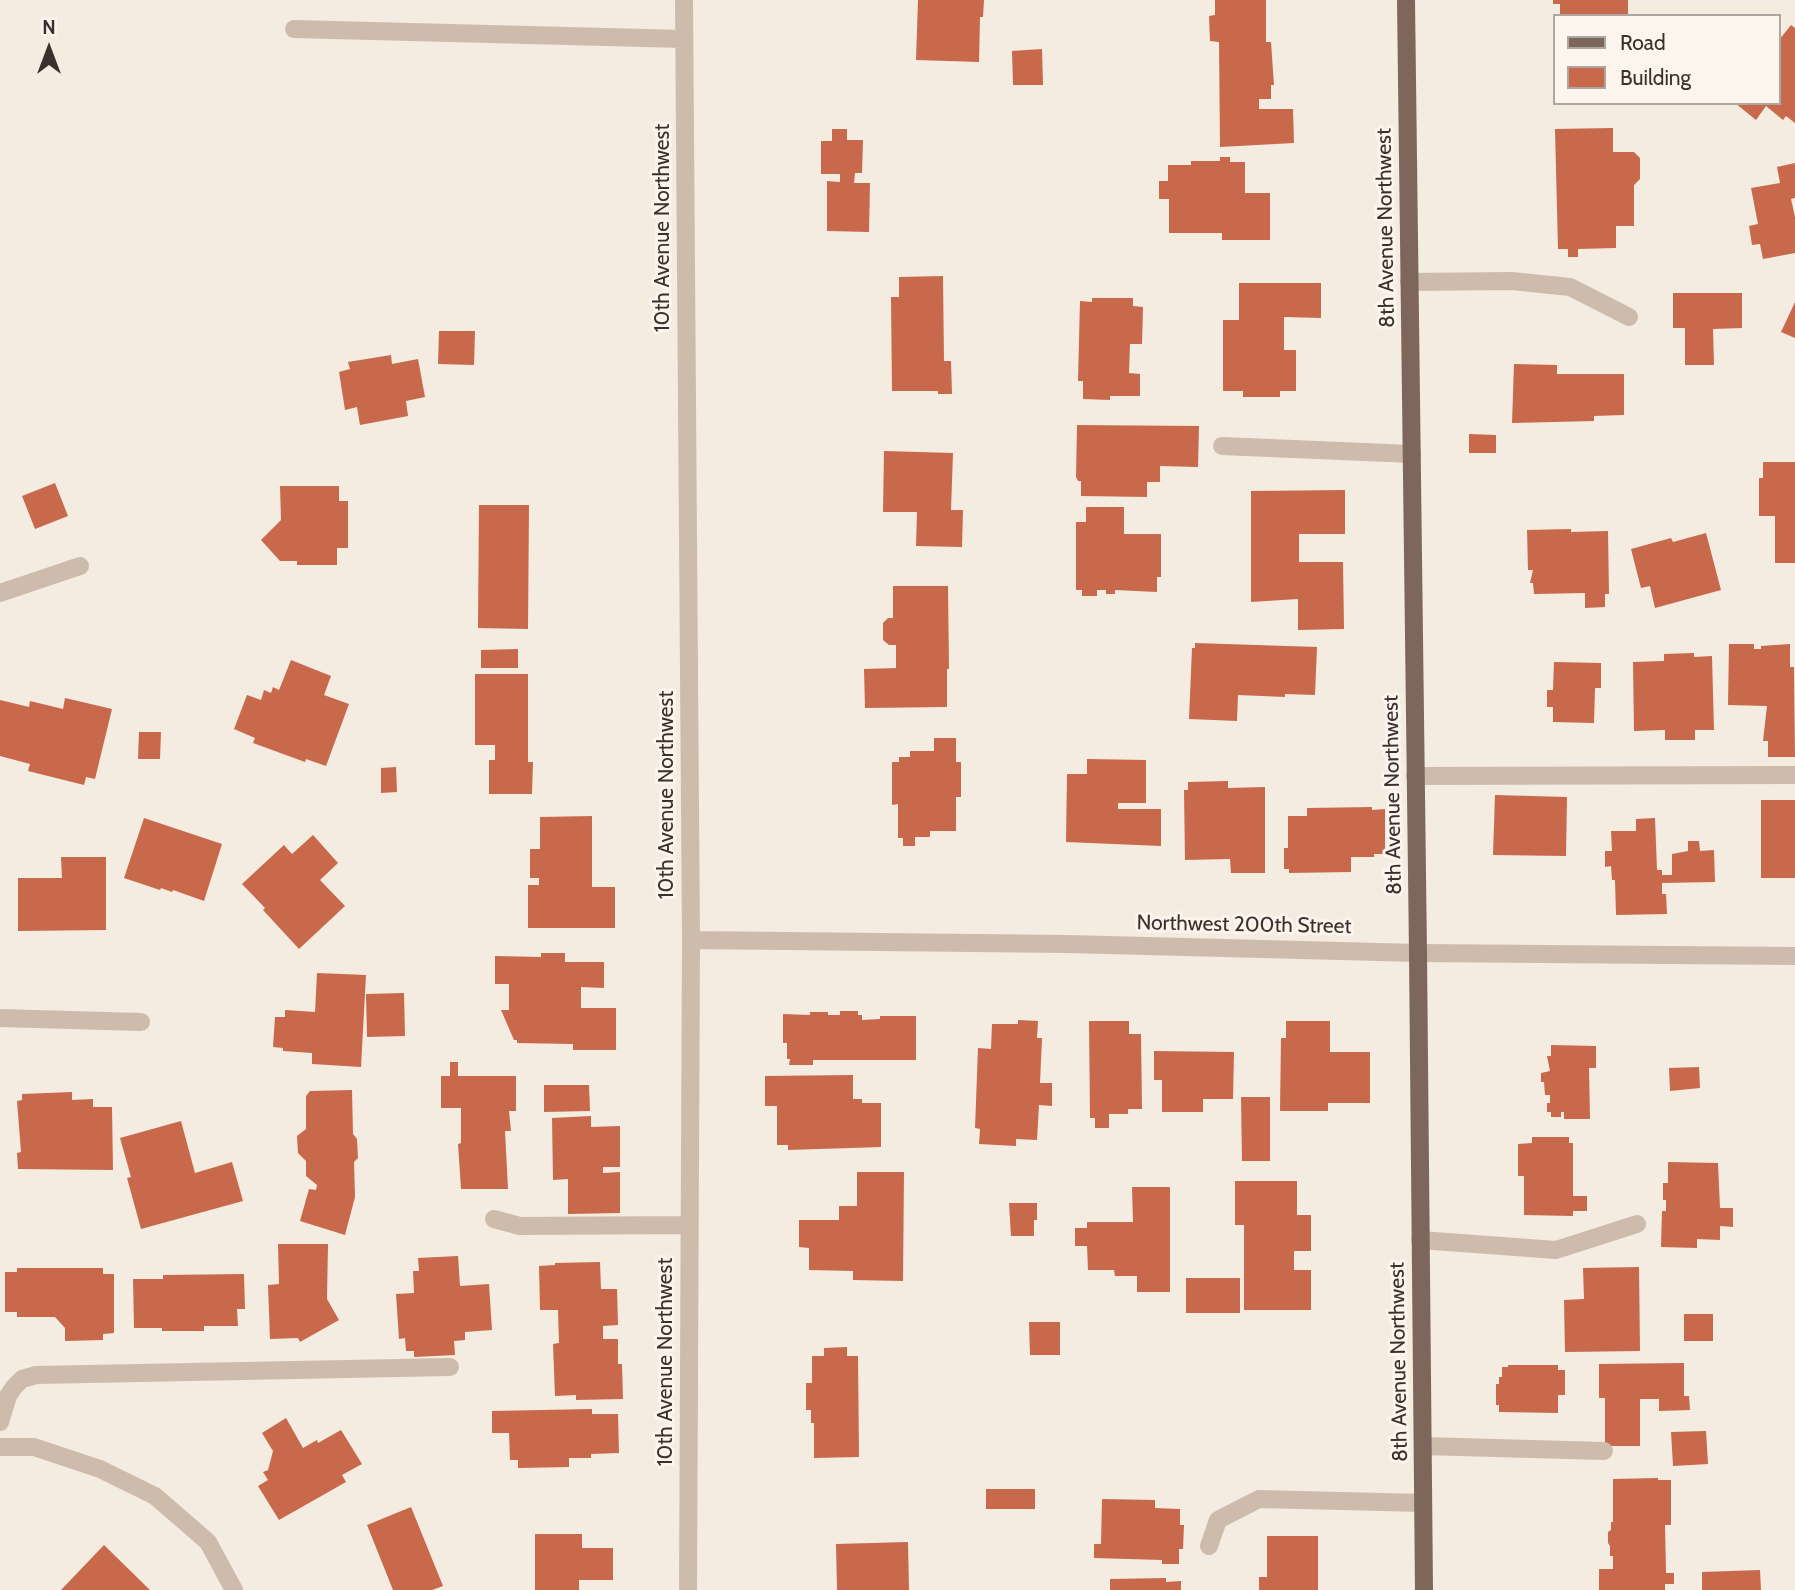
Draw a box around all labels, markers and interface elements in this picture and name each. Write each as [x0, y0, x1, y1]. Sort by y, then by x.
north arrow [14, 14, 84, 84]
legend [1554, 14, 1781, 105]
text: N [42, 16, 56, 39]
text: Road [1620, 30, 1666, 55]
text: Building [1620, 65, 1691, 90]
street label: 10th Avenue Northwest [650, 124, 676, 332]
street label: 8th Avenue Northwest [1372, 128, 1400, 328]
street label: 10th Avenue Northwest [654, 691, 680, 899]
street label: 8th Avenue Northwest [1379, 695, 1407, 895]
street label: Northwest 200th Street [1136, 911, 1352, 939]
street label: 10th Avenue Northwest [653, 1258, 679, 1466]
street label: 8th Avenue Northwest [1385, 1262, 1413, 1462]

